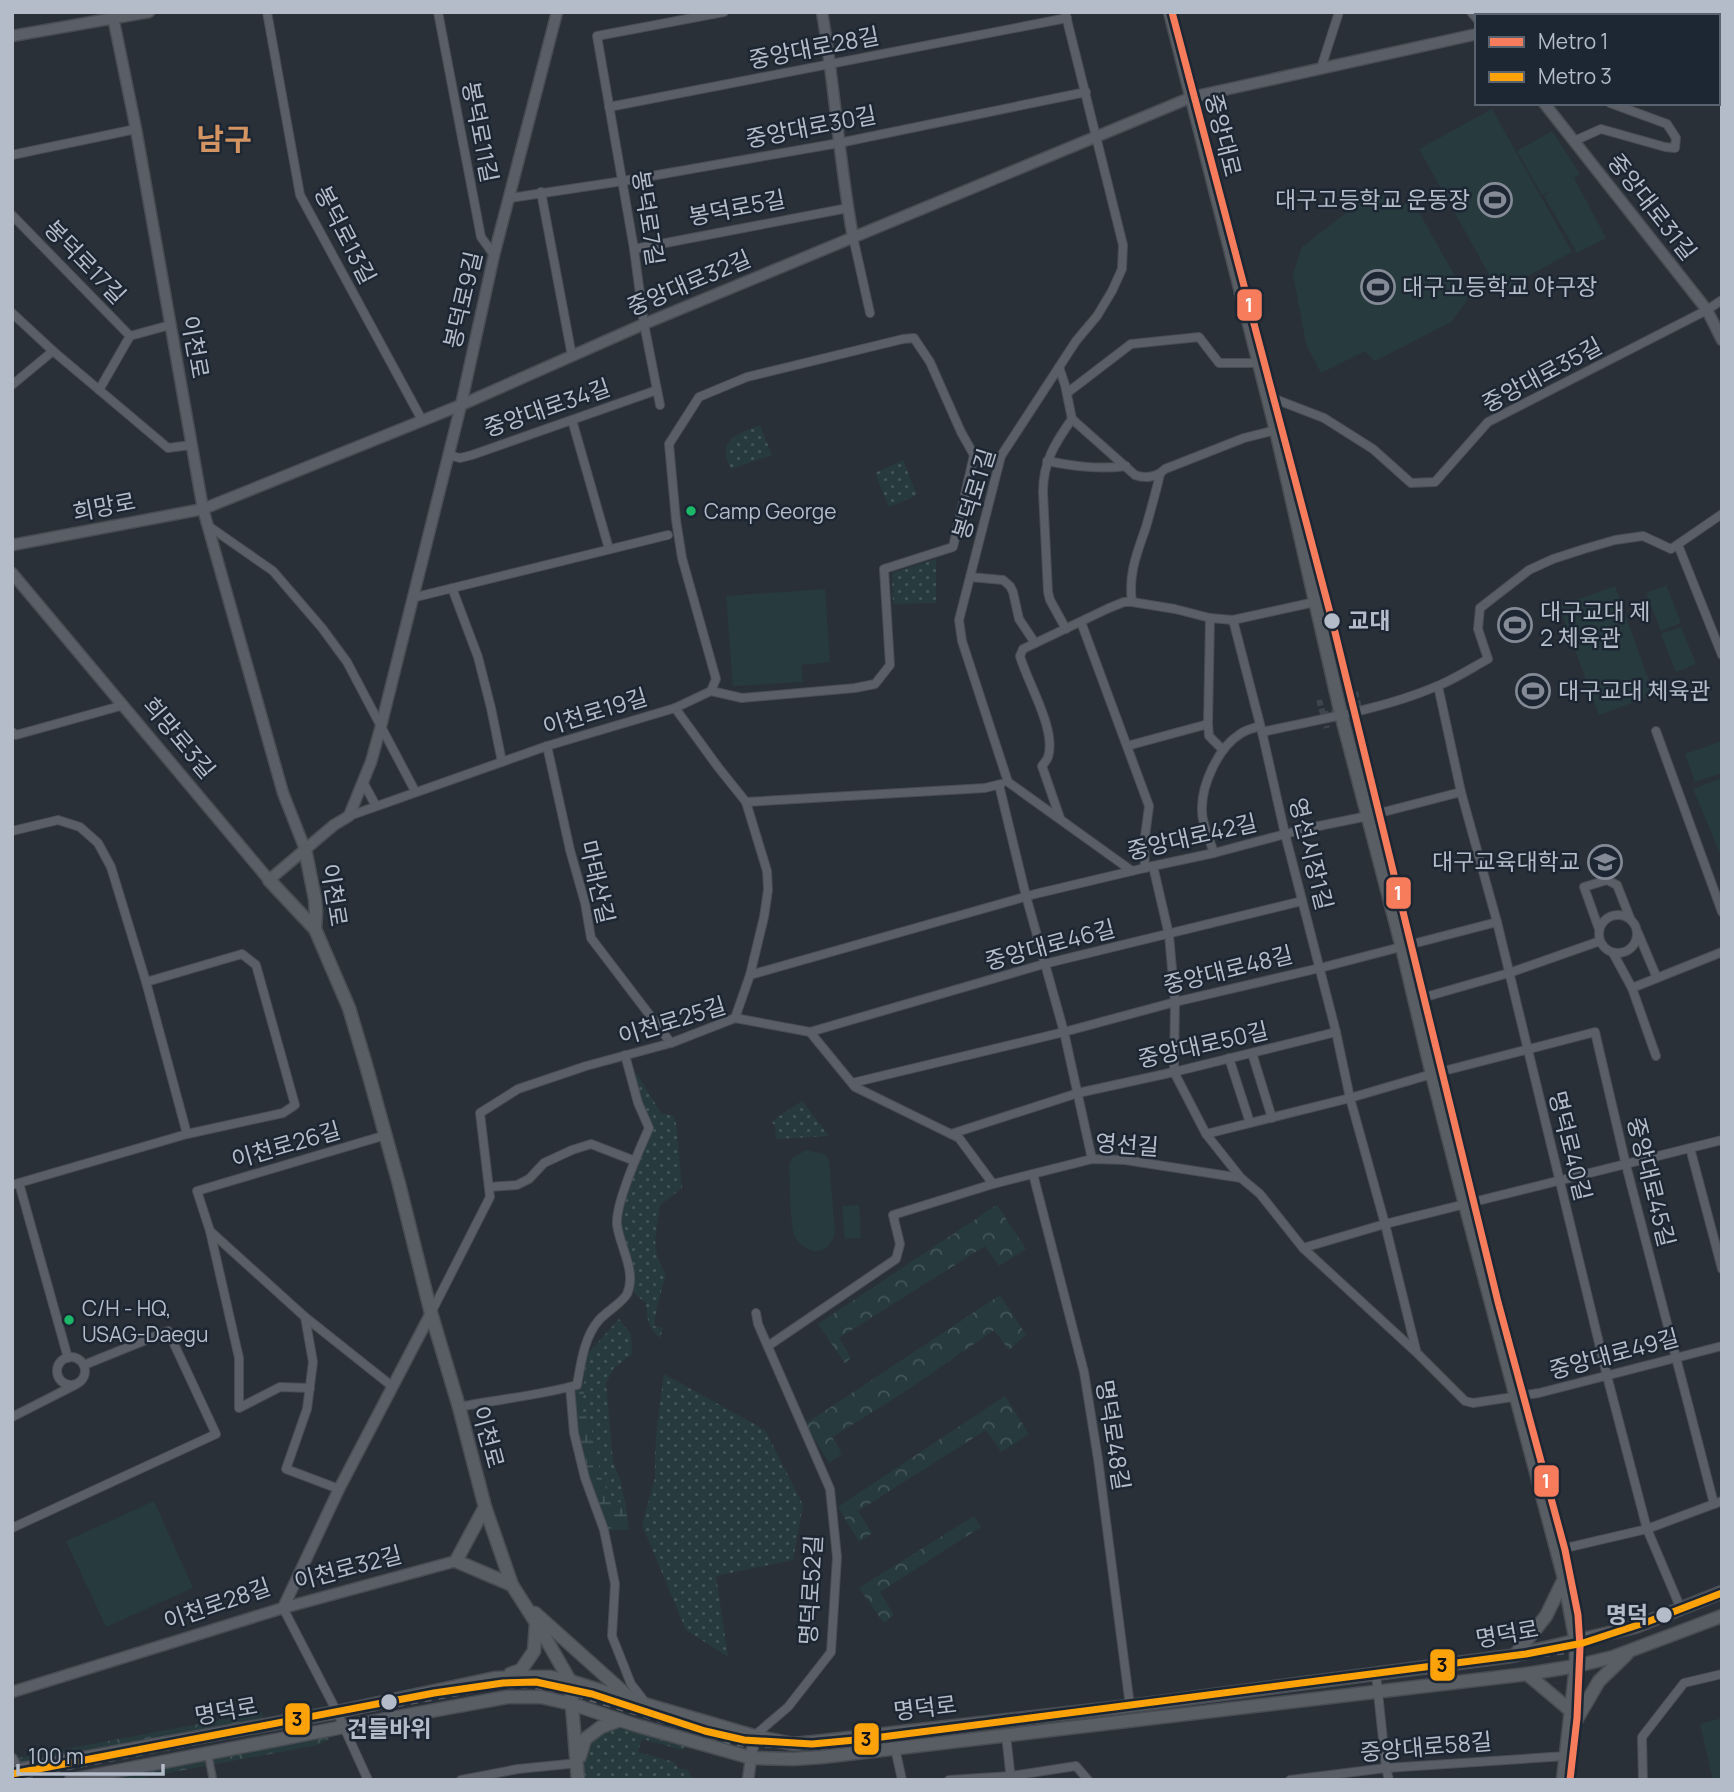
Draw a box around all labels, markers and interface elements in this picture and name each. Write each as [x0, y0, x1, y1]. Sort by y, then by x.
legend [1475, 14, 1720, 105]
street label: 중앙대로28길 [746, 19, 882, 75]
text: Metro 1 [1538, 27, 1609, 55]
text: Metro 3 [1538, 62, 1612, 90]
street label: 봉덕로11길 [455, 78, 506, 185]
street label: 중앙대로 [1198, 90, 1250, 180]
street label: 중앙대로30길 [743, 98, 879, 154]
district label: 남구 [196, 118, 252, 159]
street label: 중앙대로31길 [1601, 146, 1705, 266]
street label: 봉덕로7길 [626, 168, 672, 268]
street label: 봉덕로13길 [307, 180, 384, 289]
sports icon: 대구고등학교 운동장 [1476, 181, 1514, 219]
street label: 봉덕로5길 [686, 182, 788, 232]
place label: 대구고등학교 운동장 [1275, 183, 1470, 215]
street label: 봉덕로17길 [38, 212, 134, 310]
street label: 중앙대로32길 [622, 242, 755, 323]
street label: 봉덕로9길 [435, 248, 489, 352]
sports icon: 대구고등학교 야구장 [1359, 268, 1397, 306]
place label: 대구고등학교 야구장 [1402, 270, 1597, 302]
line badge: 1 [1236, 288, 1263, 322]
text: 1 [1245, 292, 1253, 318]
street label: 이천로 [175, 313, 217, 381]
street label: 중앙대로35길 [1476, 329, 1607, 419]
street label: 중앙대로34길 [479, 370, 614, 444]
street label: 봉덕로1길 [944, 444, 1002, 543]
street label: 희망로 [70, 484, 138, 528]
place label: Camp George [704, 497, 837, 525]
marker: Camp George [684, 504, 698, 518]
place label: 대구교대 제 2 체육관 [1540, 595, 1650, 653]
place label: 교대 [1348, 604, 1390, 636]
sports icon: 대구교대 제 2 체육관 [1496, 606, 1534, 644]
marker: 교대 [1322, 611, 1342, 631]
sports icon: 대구교대 체육관 [1514, 672, 1552, 710]
place label: 대구교대 체육관 [1558, 674, 1711, 706]
street label: 이천로19길 [538, 680, 651, 742]
street label: 희망로3길 [136, 690, 223, 785]
street label: 영선시장1길 [1283, 794, 1341, 913]
street label: 중앙대로42길 [1124, 806, 1260, 867]
street label: 마태산길 [573, 837, 623, 927]
school or university icon: 대구교육대학교 [1586, 843, 1624, 881]
place label: 대구교육대학교 [1432, 845, 1580, 877]
street label: 이천로 [314, 861, 356, 929]
line badge: 1 [1385, 876, 1412, 910]
text: 1 [1394, 880, 1402, 906]
street label: 중앙대로46길 [981, 911, 1118, 977]
street label: 중앙대로48길 [1159, 937, 1296, 1001]
street label: 이천로25길 [614, 989, 729, 1052]
street label: 중앙대로50길 [1134, 1013, 1271, 1075]
street label: 명덕로40길 [1542, 1087, 1600, 1204]
street label: 이천로26길 [227, 1113, 344, 1175]
street label: 중앙대로45길 [1620, 1114, 1684, 1250]
street label: 영선길 [1094, 1126, 1160, 1162]
place label: C/H - HQ, USAG-Daegu [82, 1294, 209, 1348]
marker: C/H - HQ, USAG-Daegu [62, 1313, 76, 1327]
street label: 중앙대로49길 [1545, 1320, 1682, 1386]
street label: 명덕로48길 [1089, 1377, 1139, 1492]
street label: 이천로 [465, 1402, 513, 1472]
line badge: 1 [1533, 1464, 1560, 1498]
text: 1 [1542, 1468, 1550, 1494]
street label: 명덕로52길 [791, 1534, 829, 1646]
street label: 이천로32길 [290, 1537, 405, 1597]
street label: 이천로28길 [159, 1570, 274, 1636]
place label: 명덕 [1606, 1598, 1648, 1630]
marker: 명덕 [1654, 1605, 1674, 1625]
street label: 명덕로 [1473, 1612, 1541, 1654]
line badge: 3 [1429, 1648, 1456, 1682]
text: 3 [1436, 1652, 1448, 1678]
street label: 명덕로 [891, 1687, 958, 1727]
street label: 명덕로 [192, 1689, 260, 1731]
marker: 건들바위 [379, 1692, 399, 1712]
line badge: 3 [284, 1702, 311, 1736]
text: 3 [291, 1706, 303, 1732]
place label: 건들바위 [347, 1712, 431, 1744]
line badge: 3 [853, 1722, 880, 1756]
street label: 중앙대로58길 [1359, 1724, 1493, 1768]
text: 3 [860, 1726, 872, 1752]
scale bar [18, 1732, 163, 1776]
text: 100 m [28, 1742, 84, 1770]

